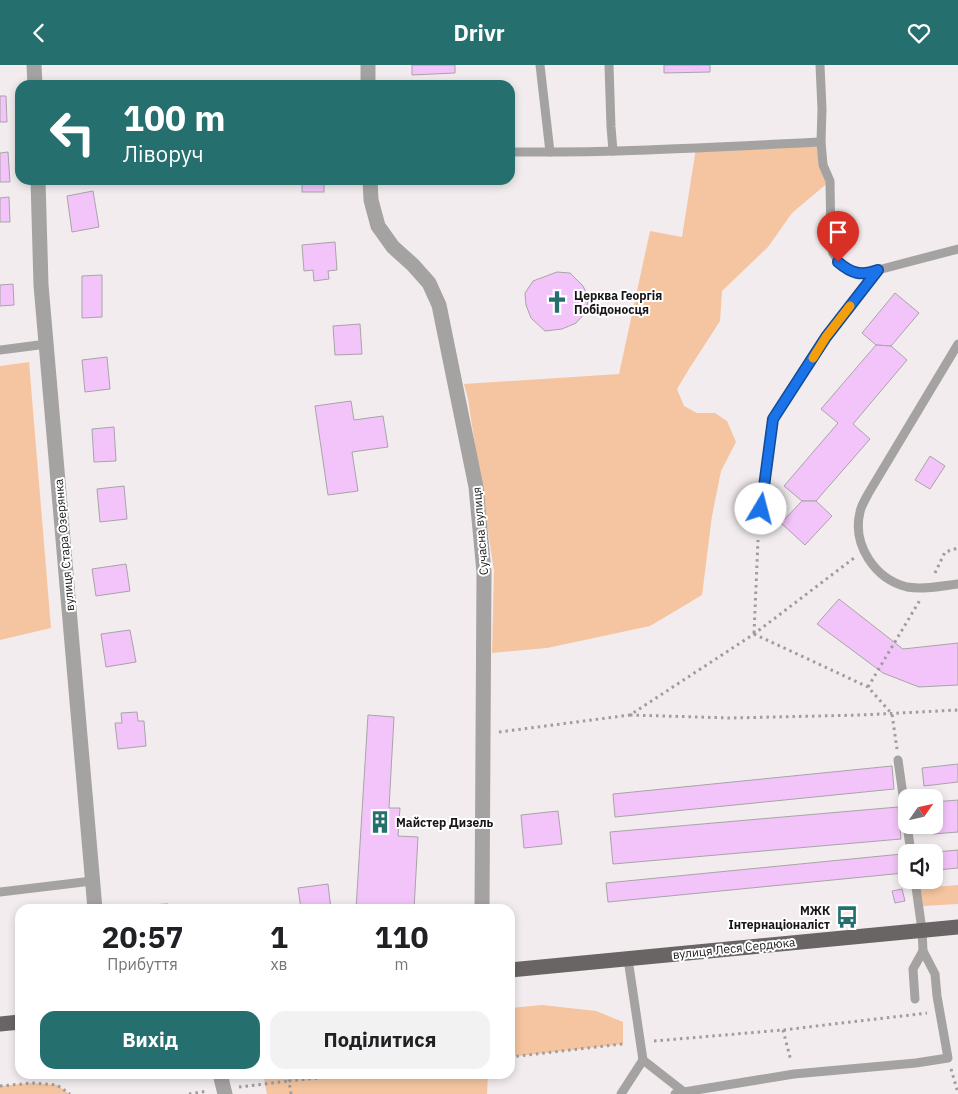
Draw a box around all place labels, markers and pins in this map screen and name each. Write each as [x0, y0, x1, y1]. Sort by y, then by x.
pin [817, 211, 859, 262]
place label: Церква Георгія Побідоносця [574, 288, 662, 317]
church icon: Церква Георгія Побідоносця [544, 289, 570, 315]
building icon: Майстер Дизель [367, 809, 393, 835]
place label: Майстер Дизель [396, 815, 494, 830]
place label: МЖК Інтернаціоналіст [728, 903, 830, 932]
bus stop icon: МЖК Інтернаціоналіст [834, 904, 860, 930]

